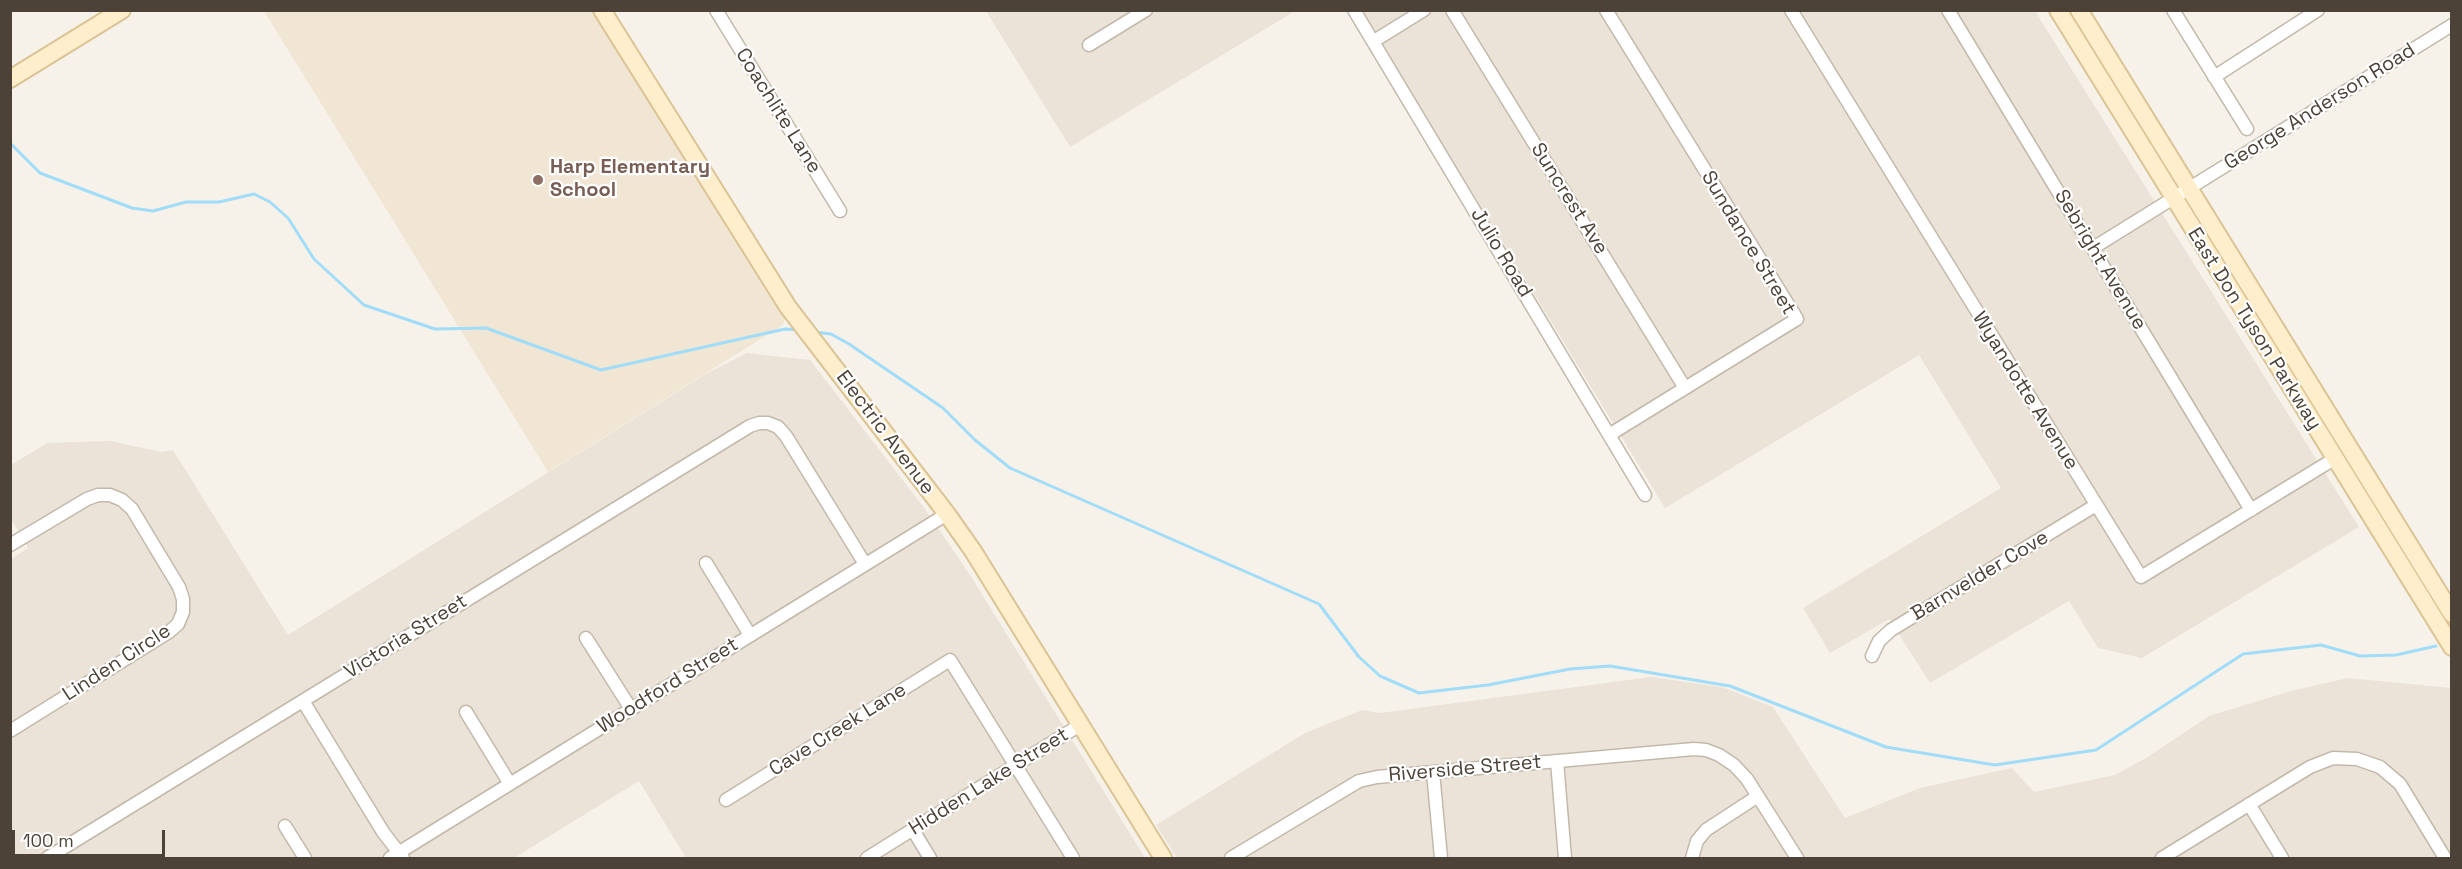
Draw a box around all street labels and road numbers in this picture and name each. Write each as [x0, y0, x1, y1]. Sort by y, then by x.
street label: George Anderson Road [2220, 38, 2420, 176]
street label: Coachlite Lane [730, 44, 826, 178]
street label: Suncrest Ave [1525, 139, 1613, 259]
street label: Sundance Street [1696, 167, 1800, 319]
street label: Sebright Avenue [2049, 186, 2151, 334]
street label: Julio Road [1465, 204, 1537, 302]
street label: East Don Tyson Parkway [2182, 223, 2326, 435]
street label: Wyandotte Avenue [1967, 307, 2083, 475]
street label: Electric Avenue [831, 366, 939, 500]
street label: Barnvelder Cove [1907, 526, 2053, 626]
street label: Victoria Street [340, 590, 472, 684]
street label: Linden Circle [59, 619, 175, 707]
street label: Woodford Street [593, 633, 743, 739]
street label: Cave Creek Lane [765, 678, 911, 782]
street label: Hidden Lake Street [905, 723, 1073, 841]
street label: Riverside Street [1387, 750, 1543, 788]

